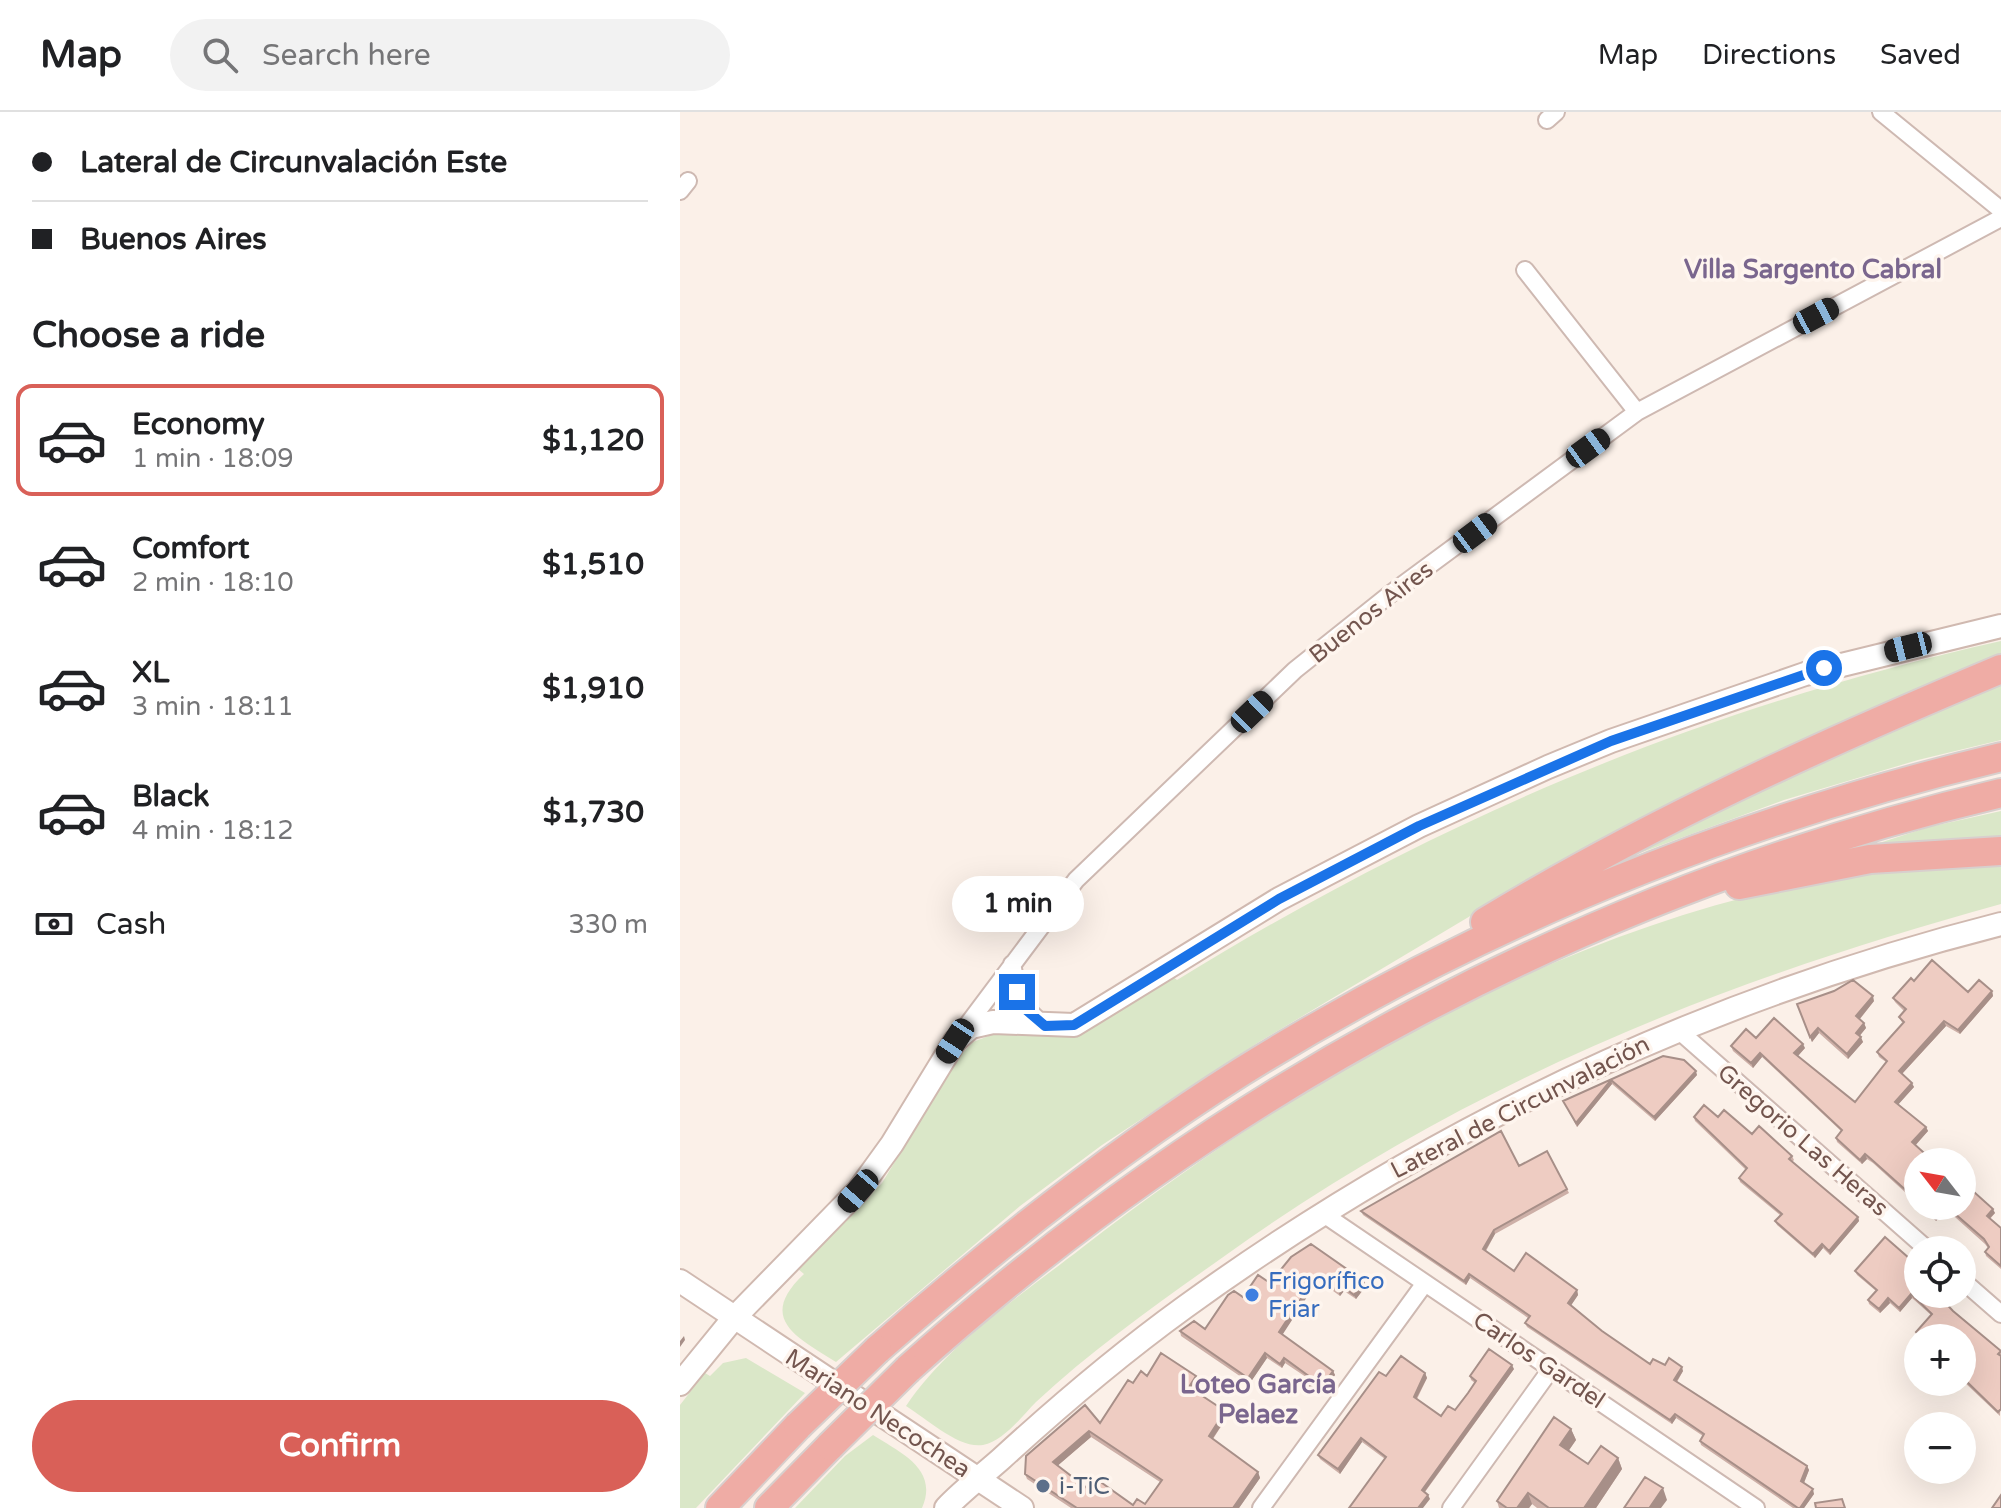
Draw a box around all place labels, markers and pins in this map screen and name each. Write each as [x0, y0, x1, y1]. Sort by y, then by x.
place label: Frigorífico Friar [1268, 1267, 1385, 1324]
marker: Frigorífico Friar [1243, 1286, 1261, 1304]
place label: i-TiC [1059, 1472, 1110, 1501]
marker: i-TiC [1034, 1477, 1052, 1495]

